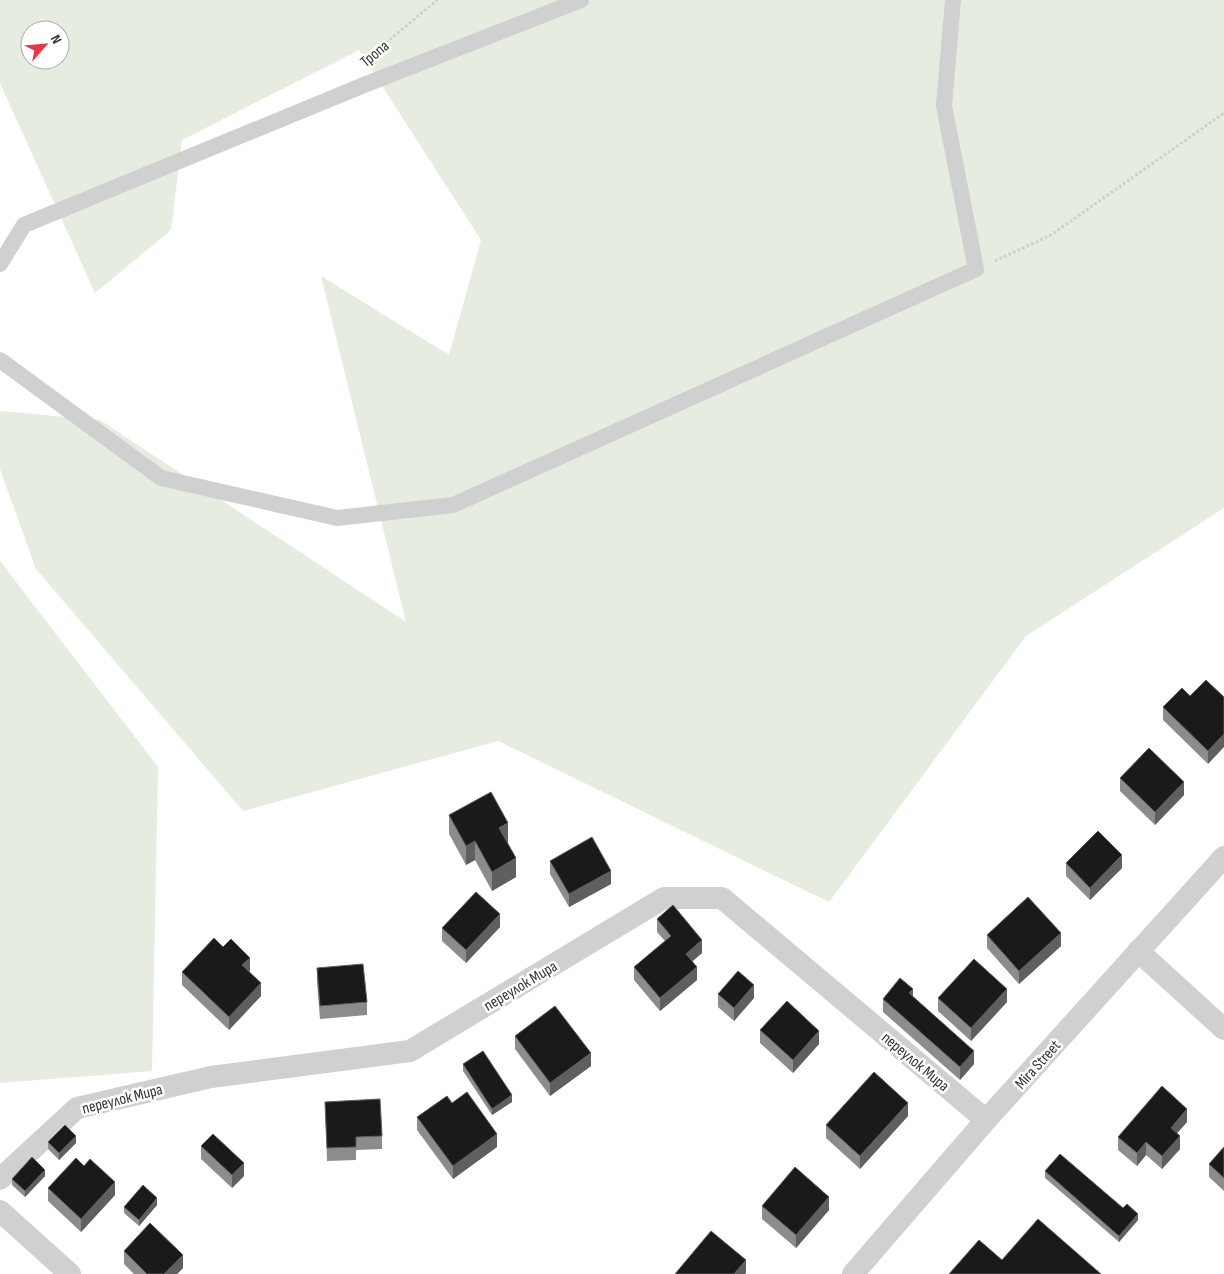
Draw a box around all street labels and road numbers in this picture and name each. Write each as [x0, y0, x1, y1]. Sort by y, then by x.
street label: Тропа [357, 37, 393, 72]
street label: переулок Мира [481, 957, 561, 1016]
street label: переулок Мира [877, 1028, 953, 1096]
street label: Mira Street [1011, 1037, 1065, 1093]
street label: переулок Мира [80, 1080, 165, 1119]

